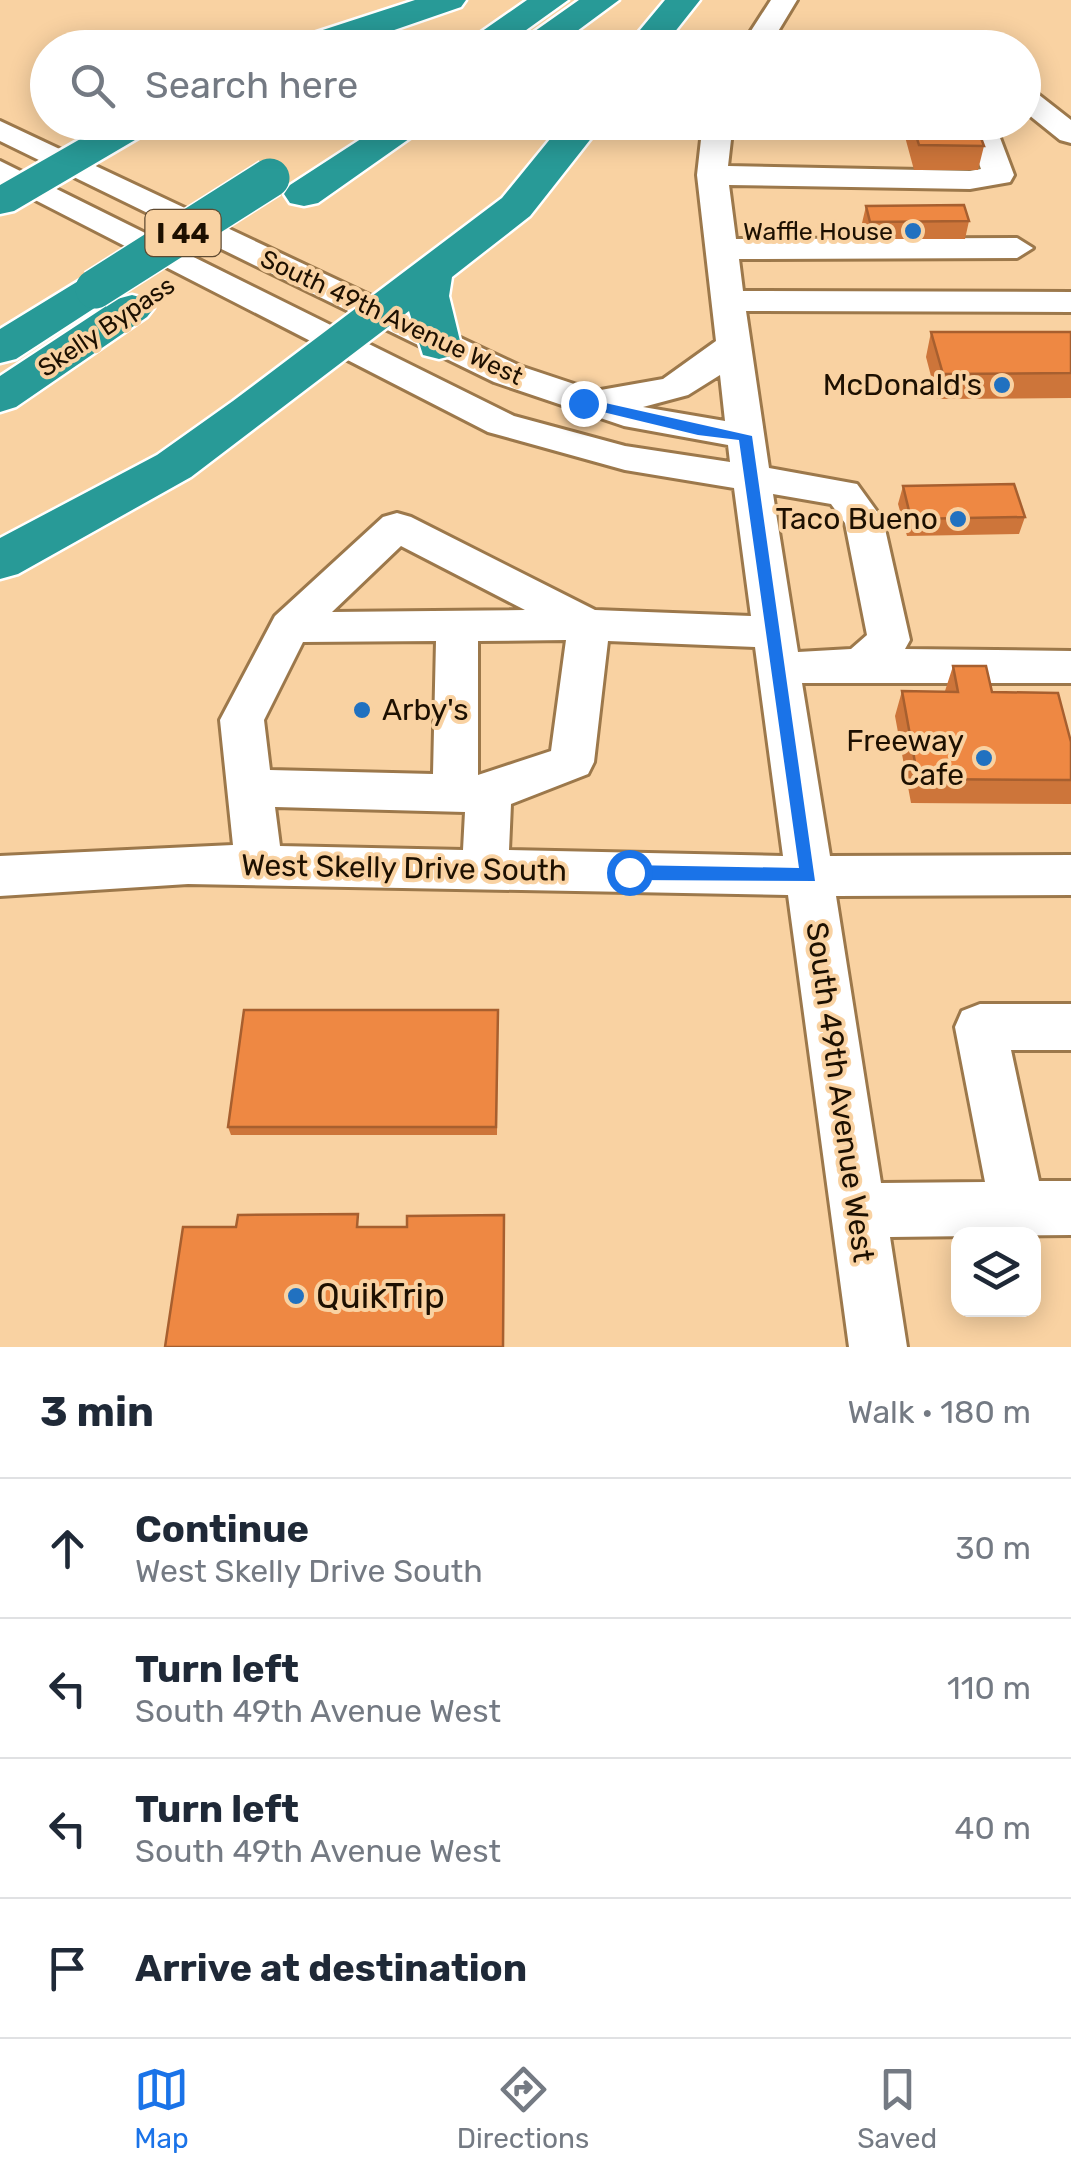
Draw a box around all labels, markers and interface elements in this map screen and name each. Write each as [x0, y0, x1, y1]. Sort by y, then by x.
search box [30, 30, 1041, 140]
icon: search [65, 58, 120, 113]
text: Search here [145, 62, 358, 108]
road number: I 44 [146, 210, 220, 256]
place label: Waffle House [743, 217, 893, 246]
marker: Waffle House [902, 220, 924, 242]
street label: South 49th Avenue West [256, 244, 528, 391]
street label: Skelly Bypass [33, 270, 180, 383]
place label: McDonald's [823, 367, 982, 403]
marker: McDonald's [991, 374, 1013, 396]
route end [561, 381, 607, 427]
place label: Taco Bueno [775, 501, 938, 537]
marker: Taco Bueno [947, 508, 969, 530]
place label: Arby's [382, 692, 469, 728]
marker: Arby's [351, 699, 373, 721]
place label: Freeway Cafe [846, 723, 964, 793]
marker: Freeway Cafe [973, 747, 995, 769]
street label: West Skelly Drive South [241, 847, 567, 889]
route start [607, 850, 653, 896]
street label: South 49th Avenue West [798, 920, 882, 1265]
map controls [951, 1227, 1041, 1317]
button: layers [951, 1227, 1041, 1317]
place label: QuikTrip [316, 1275, 445, 1317]
marker: QuikTrip [285, 1285, 307, 1307]
text: 3 min [40, 1387, 154, 1437]
text: Walk · 180 m [848, 1393, 1031, 1431]
text: Continue [135, 1506, 309, 1552]
icon: ahead [40, 1521, 95, 1576]
text: 30 m [955, 1529, 1031, 1567]
text: West Skelly Drive South [135, 1552, 483, 1590]
text: Turn left [135, 1646, 299, 1692]
icon: left [40, 1661, 95, 1716]
text: 110 m [947, 1669, 1031, 1707]
text: South 49th Avenue West [135, 1692, 501, 1730]
text: Turn left [135, 1786, 299, 1832]
icon: left [40, 1801, 95, 1856]
text: 40 m [955, 1809, 1031, 1847]
text: South 49th Avenue West [135, 1832, 501, 1870]
icon: arrive [40, 1941, 95, 1996]
text: Arrive at destination [135, 1945, 527, 1991]
tab: Map [134, 2062, 189, 2155]
tab: Directions [457, 2062, 589, 2155]
tab: Saved [857, 2062, 937, 2155]

